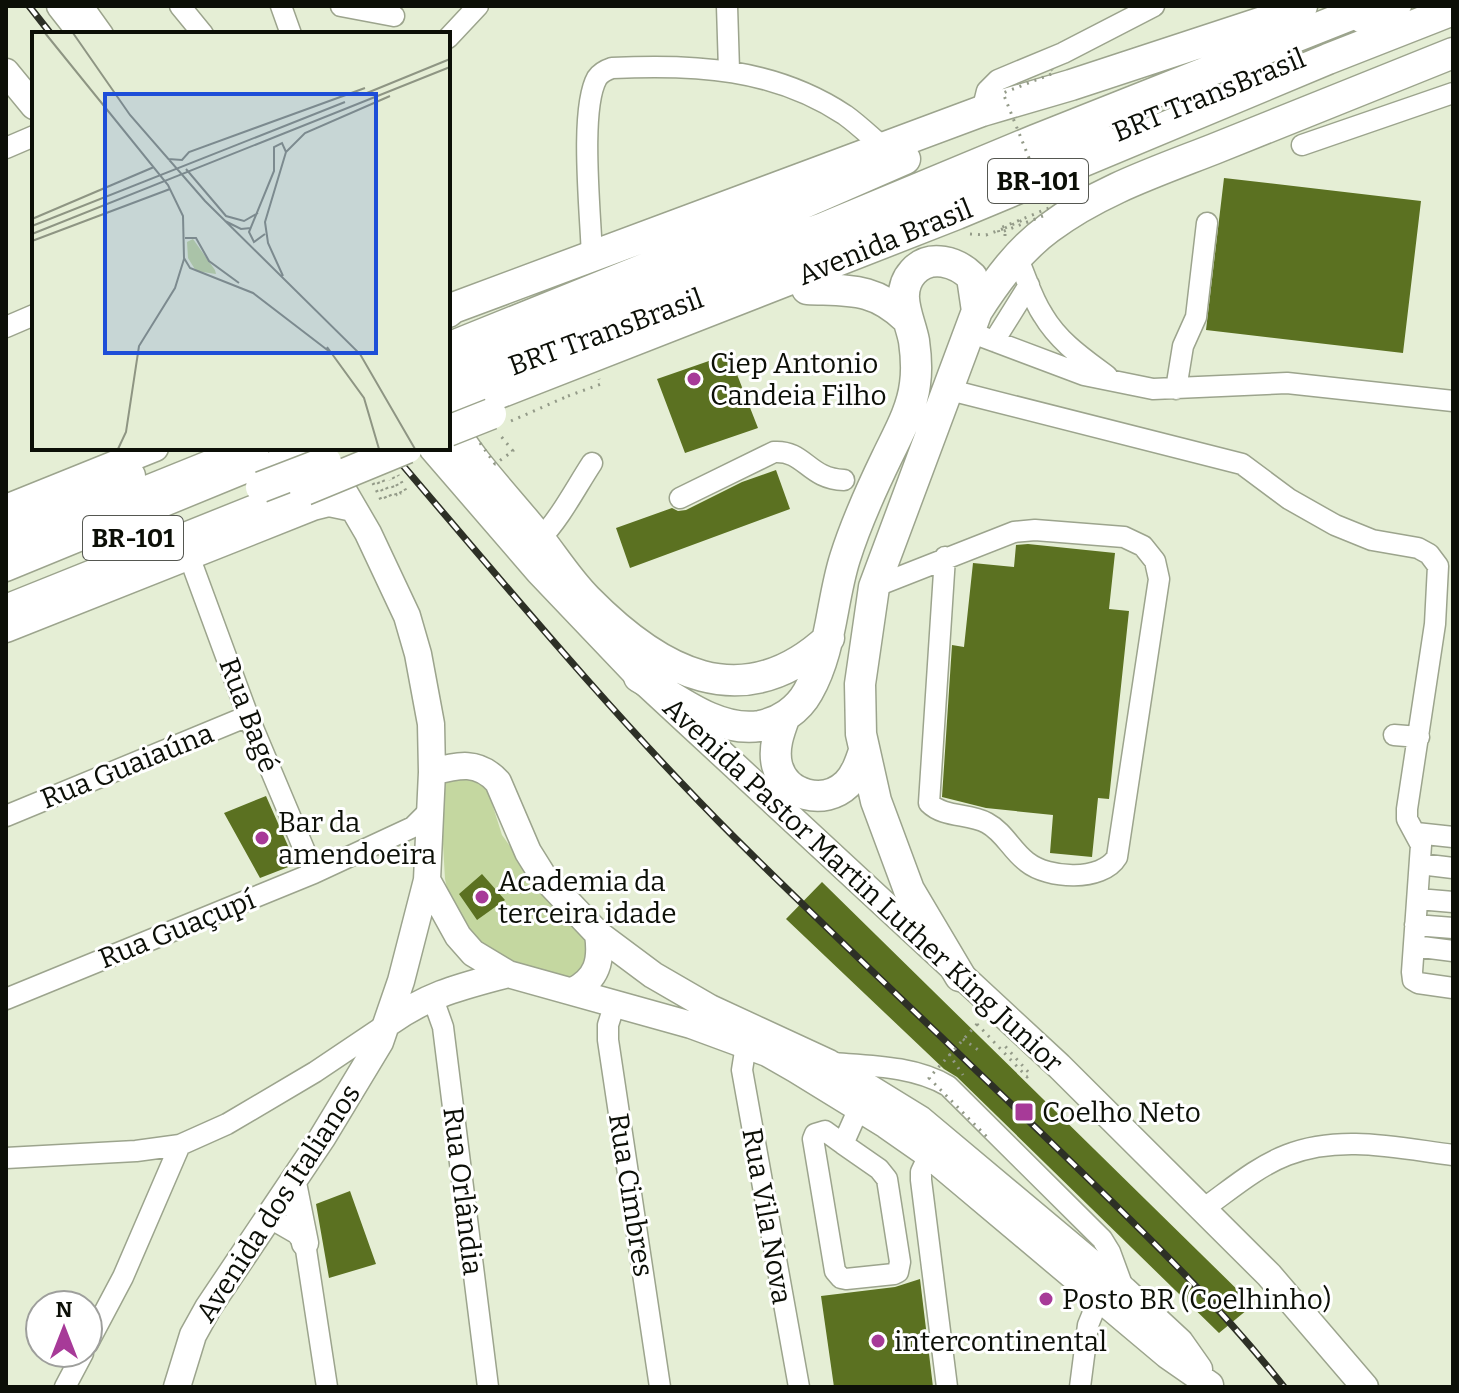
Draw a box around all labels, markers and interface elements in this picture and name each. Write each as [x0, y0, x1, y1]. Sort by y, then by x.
inset map [32, 32, 450, 450]
street label: BRT TransBrasil [1108, 41, 1310, 149]
road number: BR-101 [988, 159, 1088, 203]
street label: Avenida Brasil [793, 192, 977, 292]
street label: BRT TransBrasil [504, 281, 708, 383]
place label: Ciep Antonio Candeia Filho [710, 347, 887, 412]
marker: Ciep Antonio Candeia Filho [685, 370, 703, 388]
road number: BR-101 [83, 516, 183, 560]
street label: Rua Bagé [212, 653, 286, 777]
street label: Avenida Pastor Martin Luther King Junior [656, 691, 1070, 1079]
street label: Rua Guaiaúna [36, 716, 218, 816]
place label: Bar da amendoeira [278, 806, 436, 871]
marker: Bar da amendoeira [253, 829, 271, 847]
place label: Academia da terceira idade [498, 865, 677, 930]
street label: Rua Guaçupí [94, 882, 261, 975]
marker: Academia da terceira idade [473, 888, 491, 906]
street label: Avenida dos Italianos [189, 1078, 367, 1328]
place label: Coelho Neto [1042, 1096, 1201, 1129]
marker: Coelho Neto [1013, 1101, 1035, 1123]
street label: Rua Orlândia [436, 1105, 490, 1277]
street label: Rua Cimbres [602, 1111, 660, 1279]
street label: Rua Vila Nova [735, 1125, 799, 1307]
place label: Posto BR (Coelhinho) [1062, 1283, 1331, 1316]
north arrow [24, 1289, 104, 1369]
marker: Posto BR (Coelhinho) [1037, 1290, 1055, 1308]
text: N [56, 1296, 73, 1323]
place label: intercontinental [894, 1325, 1107, 1358]
marker: intercontinental [869, 1332, 887, 1350]

